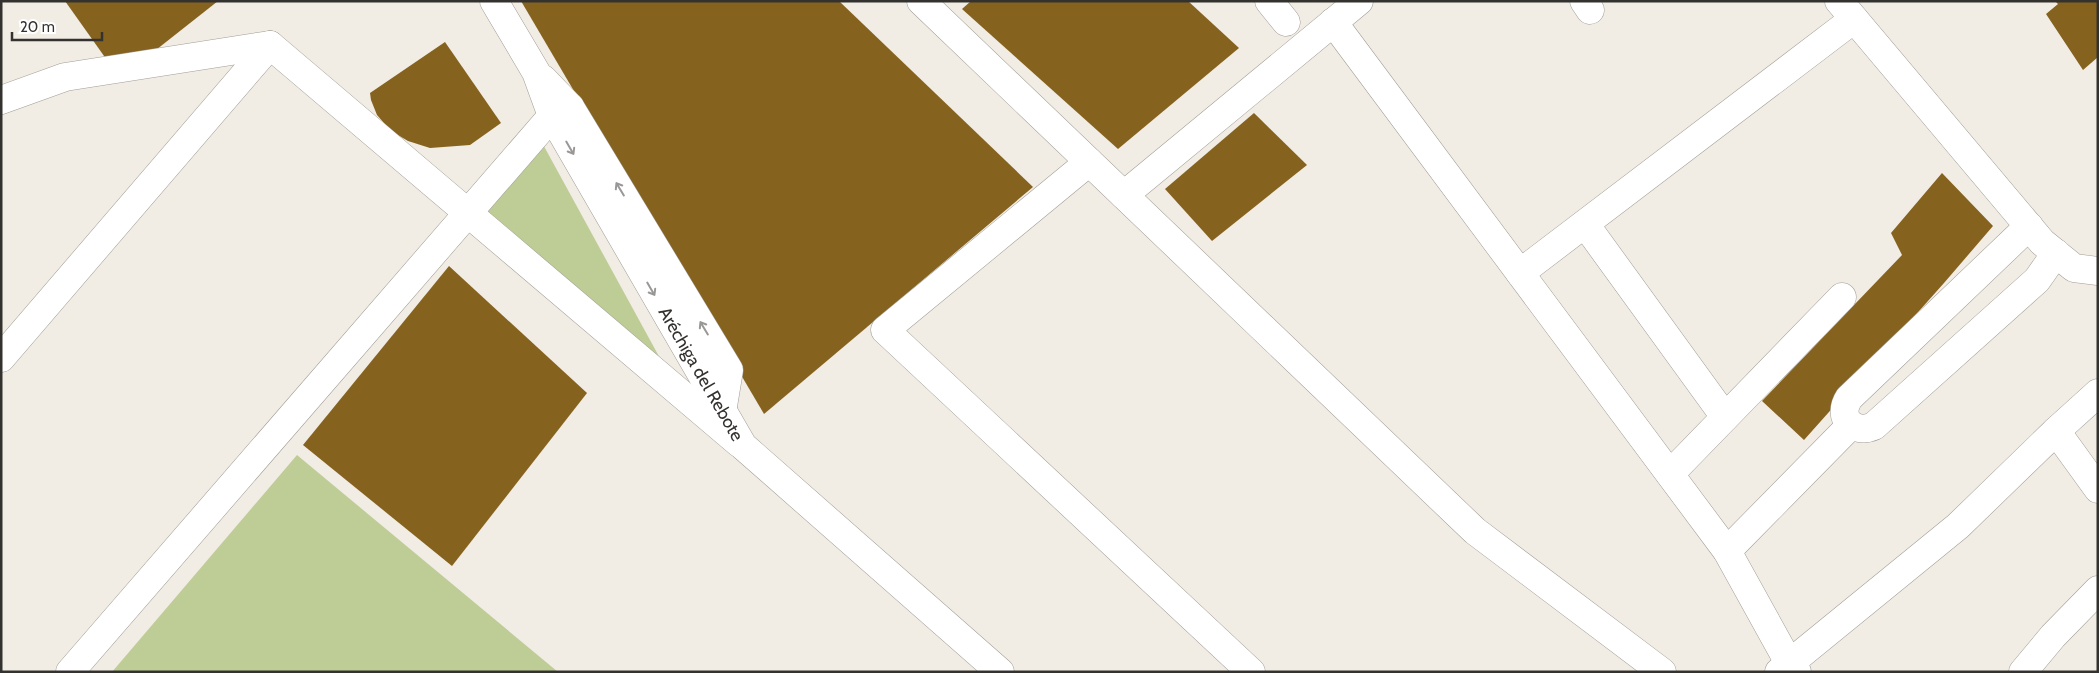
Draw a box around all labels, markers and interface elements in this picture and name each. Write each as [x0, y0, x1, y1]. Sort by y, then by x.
scale bar [12, 10, 102, 42]
text: 20 m [20, 18, 55, 36]
one-way arrow [566, 141, 576, 155]
one-way arrow [614, 183, 624, 197]
one-way arrow [647, 282, 657, 296]
street label: Aréchiga del Rebote [654, 303, 748, 445]
one-way arrow [698, 322, 708, 336]

